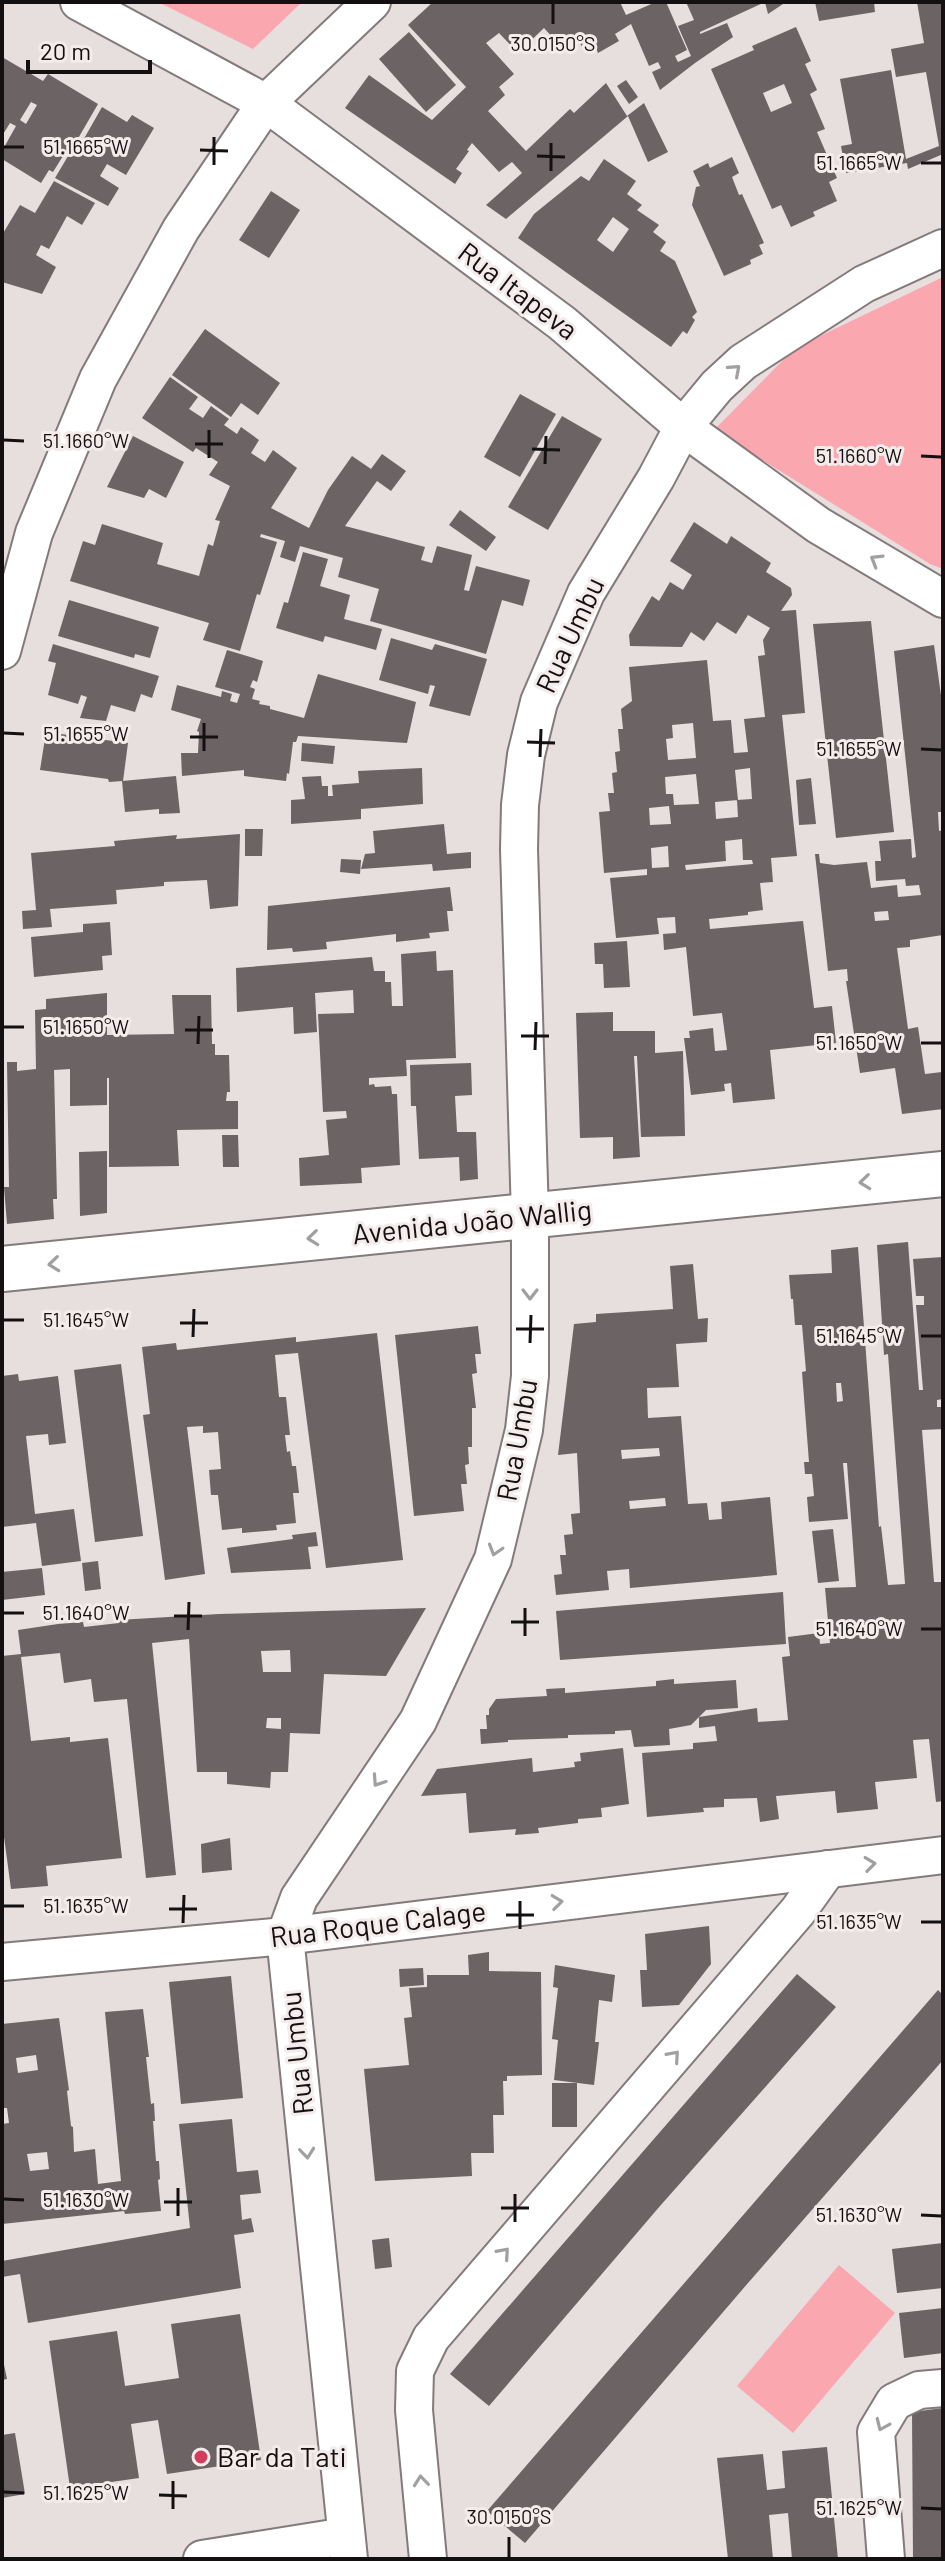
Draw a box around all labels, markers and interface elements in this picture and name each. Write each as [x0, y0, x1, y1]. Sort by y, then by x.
scale bar [28, 24, 150, 74]
text: 30.0150°S [510, 31, 596, 55]
text: 20 m [40, 36, 91, 65]
text: 51.1665°W [43, 134, 129, 158]
text: 51.1665°W [816, 150, 902, 174]
street label: Rua Itapeva [452, 234, 585, 346]
one-way arrow [725, 365, 740, 379]
text: 51.1660°W [43, 428, 130, 452]
text: 51.1660°W [816, 443, 903, 467]
one-way arrow [870, 554, 885, 570]
street label: Rua Umbu [528, 571, 611, 698]
text: 51.1655°W [43, 721, 129, 745]
text: 51.1655°W [816, 736, 902, 760]
text: 51.1650°W [43, 1014, 130, 1038]
text: 51.1650°W [816, 1030, 903, 1054]
one-way arrow [858, 1173, 871, 1190]
street label: Avenida João Wallig [351, 1192, 593, 1250]
one-way arrow [306, 1229, 319, 1246]
one-way arrow [47, 1255, 60, 1272]
one-way arrow [521, 1288, 539, 1301]
text: 51.1645°W [43, 1307, 129, 1331]
text: 51.1645°W [816, 1323, 902, 1347]
street label: Rua Umbu [489, 1376, 543, 1504]
one-way arrow [488, 1542, 504, 1556]
text: 51.1640°W [42, 1600, 130, 1624]
text: 51.1640°W [815, 1616, 903, 1640]
one-way arrow [373, 1772, 388, 1786]
one-way arrow [864, 1855, 877, 1872]
text: 51.1635°W [43, 1893, 129, 1917]
street label: Rua Roque Calage [268, 1893, 488, 1953]
one-way arrow [550, 1894, 563, 1911]
text: 51.1635°W [816, 1909, 902, 1933]
street label: Rua Umbu [273, 1990, 319, 2116]
one-way arrow [664, 2050, 679, 2065]
one-way arrow [298, 2147, 315, 2160]
text: 51.1630°W [43, 2187, 130, 2211]
text: 51.1630°W [816, 2202, 903, 2226]
one-way arrow [494, 2247, 509, 2262]
one-way arrow [876, 2416, 892, 2431]
place label: Bar da Tati [217, 2439, 347, 2473]
marker: Bar da Tati [192, 2448, 210, 2466]
one-way arrow [412, 2474, 429, 2487]
text: 51.1625°W [43, 2480, 129, 2504]
text: 51.1625°W [816, 2495, 902, 2519]
text: 30.0150°S [466, 2504, 552, 2528]

